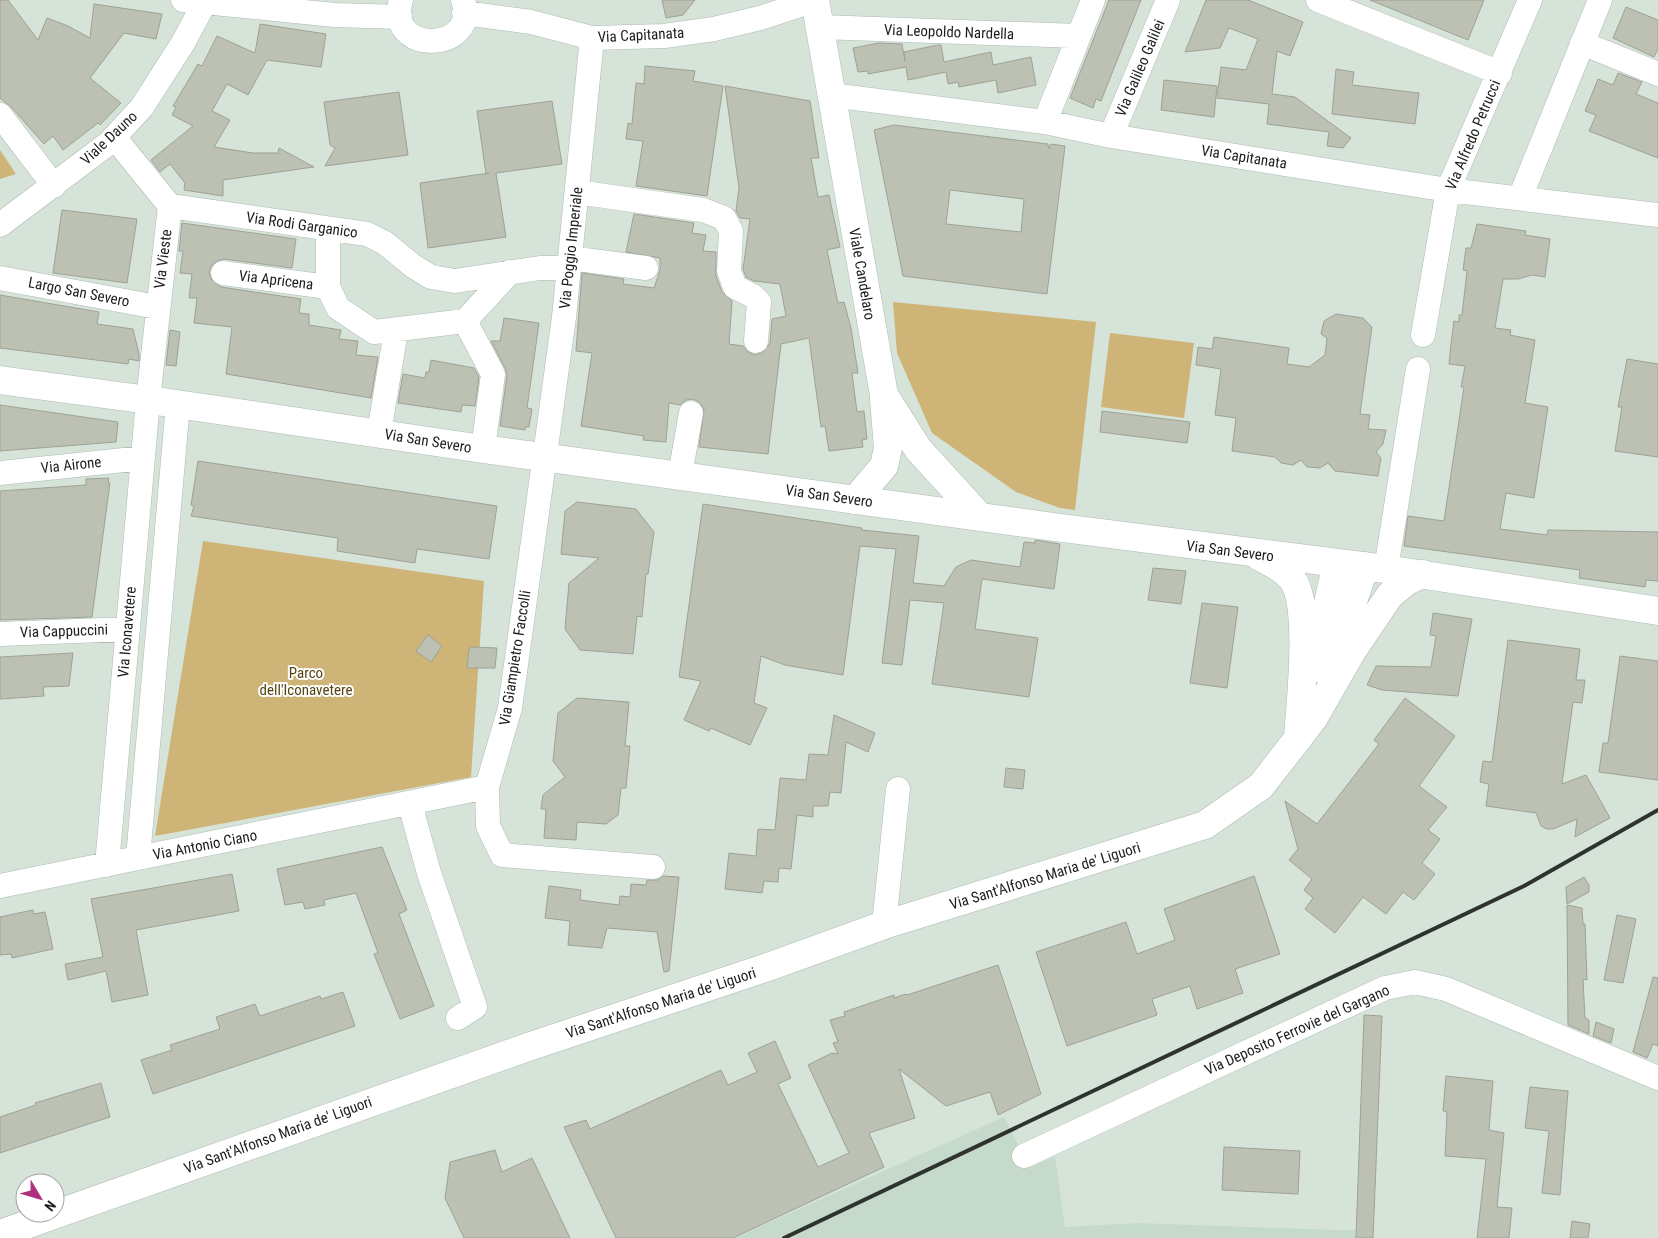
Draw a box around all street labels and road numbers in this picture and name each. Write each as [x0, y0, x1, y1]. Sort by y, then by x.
street label: Via Galileo Galilei [1111, 17, 1169, 119]
street label: Via Leopoldo Nardella [884, 21, 1014, 43]
street label: Via Capitanata [597, 24, 685, 46]
street label: Via Alfredo Petrucci [1442, 77, 1504, 193]
street label: Viale Dauno [77, 107, 141, 169]
street label: Via Capitanata [1200, 141, 1288, 173]
street label: Via Poggio Imperiale [556, 186, 586, 310]
street label: Via Rodi Garganico [245, 208, 359, 242]
street label: Viale Candelaro [845, 227, 879, 321]
street label: Via Vieste [150, 228, 176, 290]
street label: Via Apricena [238, 266, 314, 294]
street label: Largo San Severo [27, 273, 131, 311]
street label: Via San Severo [383, 425, 473, 457]
street label: Via Airone [40, 453, 102, 477]
street label: Via San Severo [784, 481, 874, 511]
street label: Via San Severo [1185, 537, 1275, 565]
street label: Via Iconavetere [114, 586, 140, 678]
street label: Via Giampietro Faccolli [495, 589, 535, 727]
street label: Via Cappuccini [20, 620, 108, 642]
street label: Via Antonio Ciano [151, 826, 259, 864]
street label: Via Sant'Alfonso Maria de' Liguori [947, 838, 1143, 914]
street label: Via Sant'Alfonso Maria de' Liguori [564, 964, 758, 1042]
street label: Via Deposito Ferrovie del Gargano [1202, 981, 1392, 1079]
street label: Via Sant'Alfonso Maria de' Liguori [182, 1093, 374, 1177]

